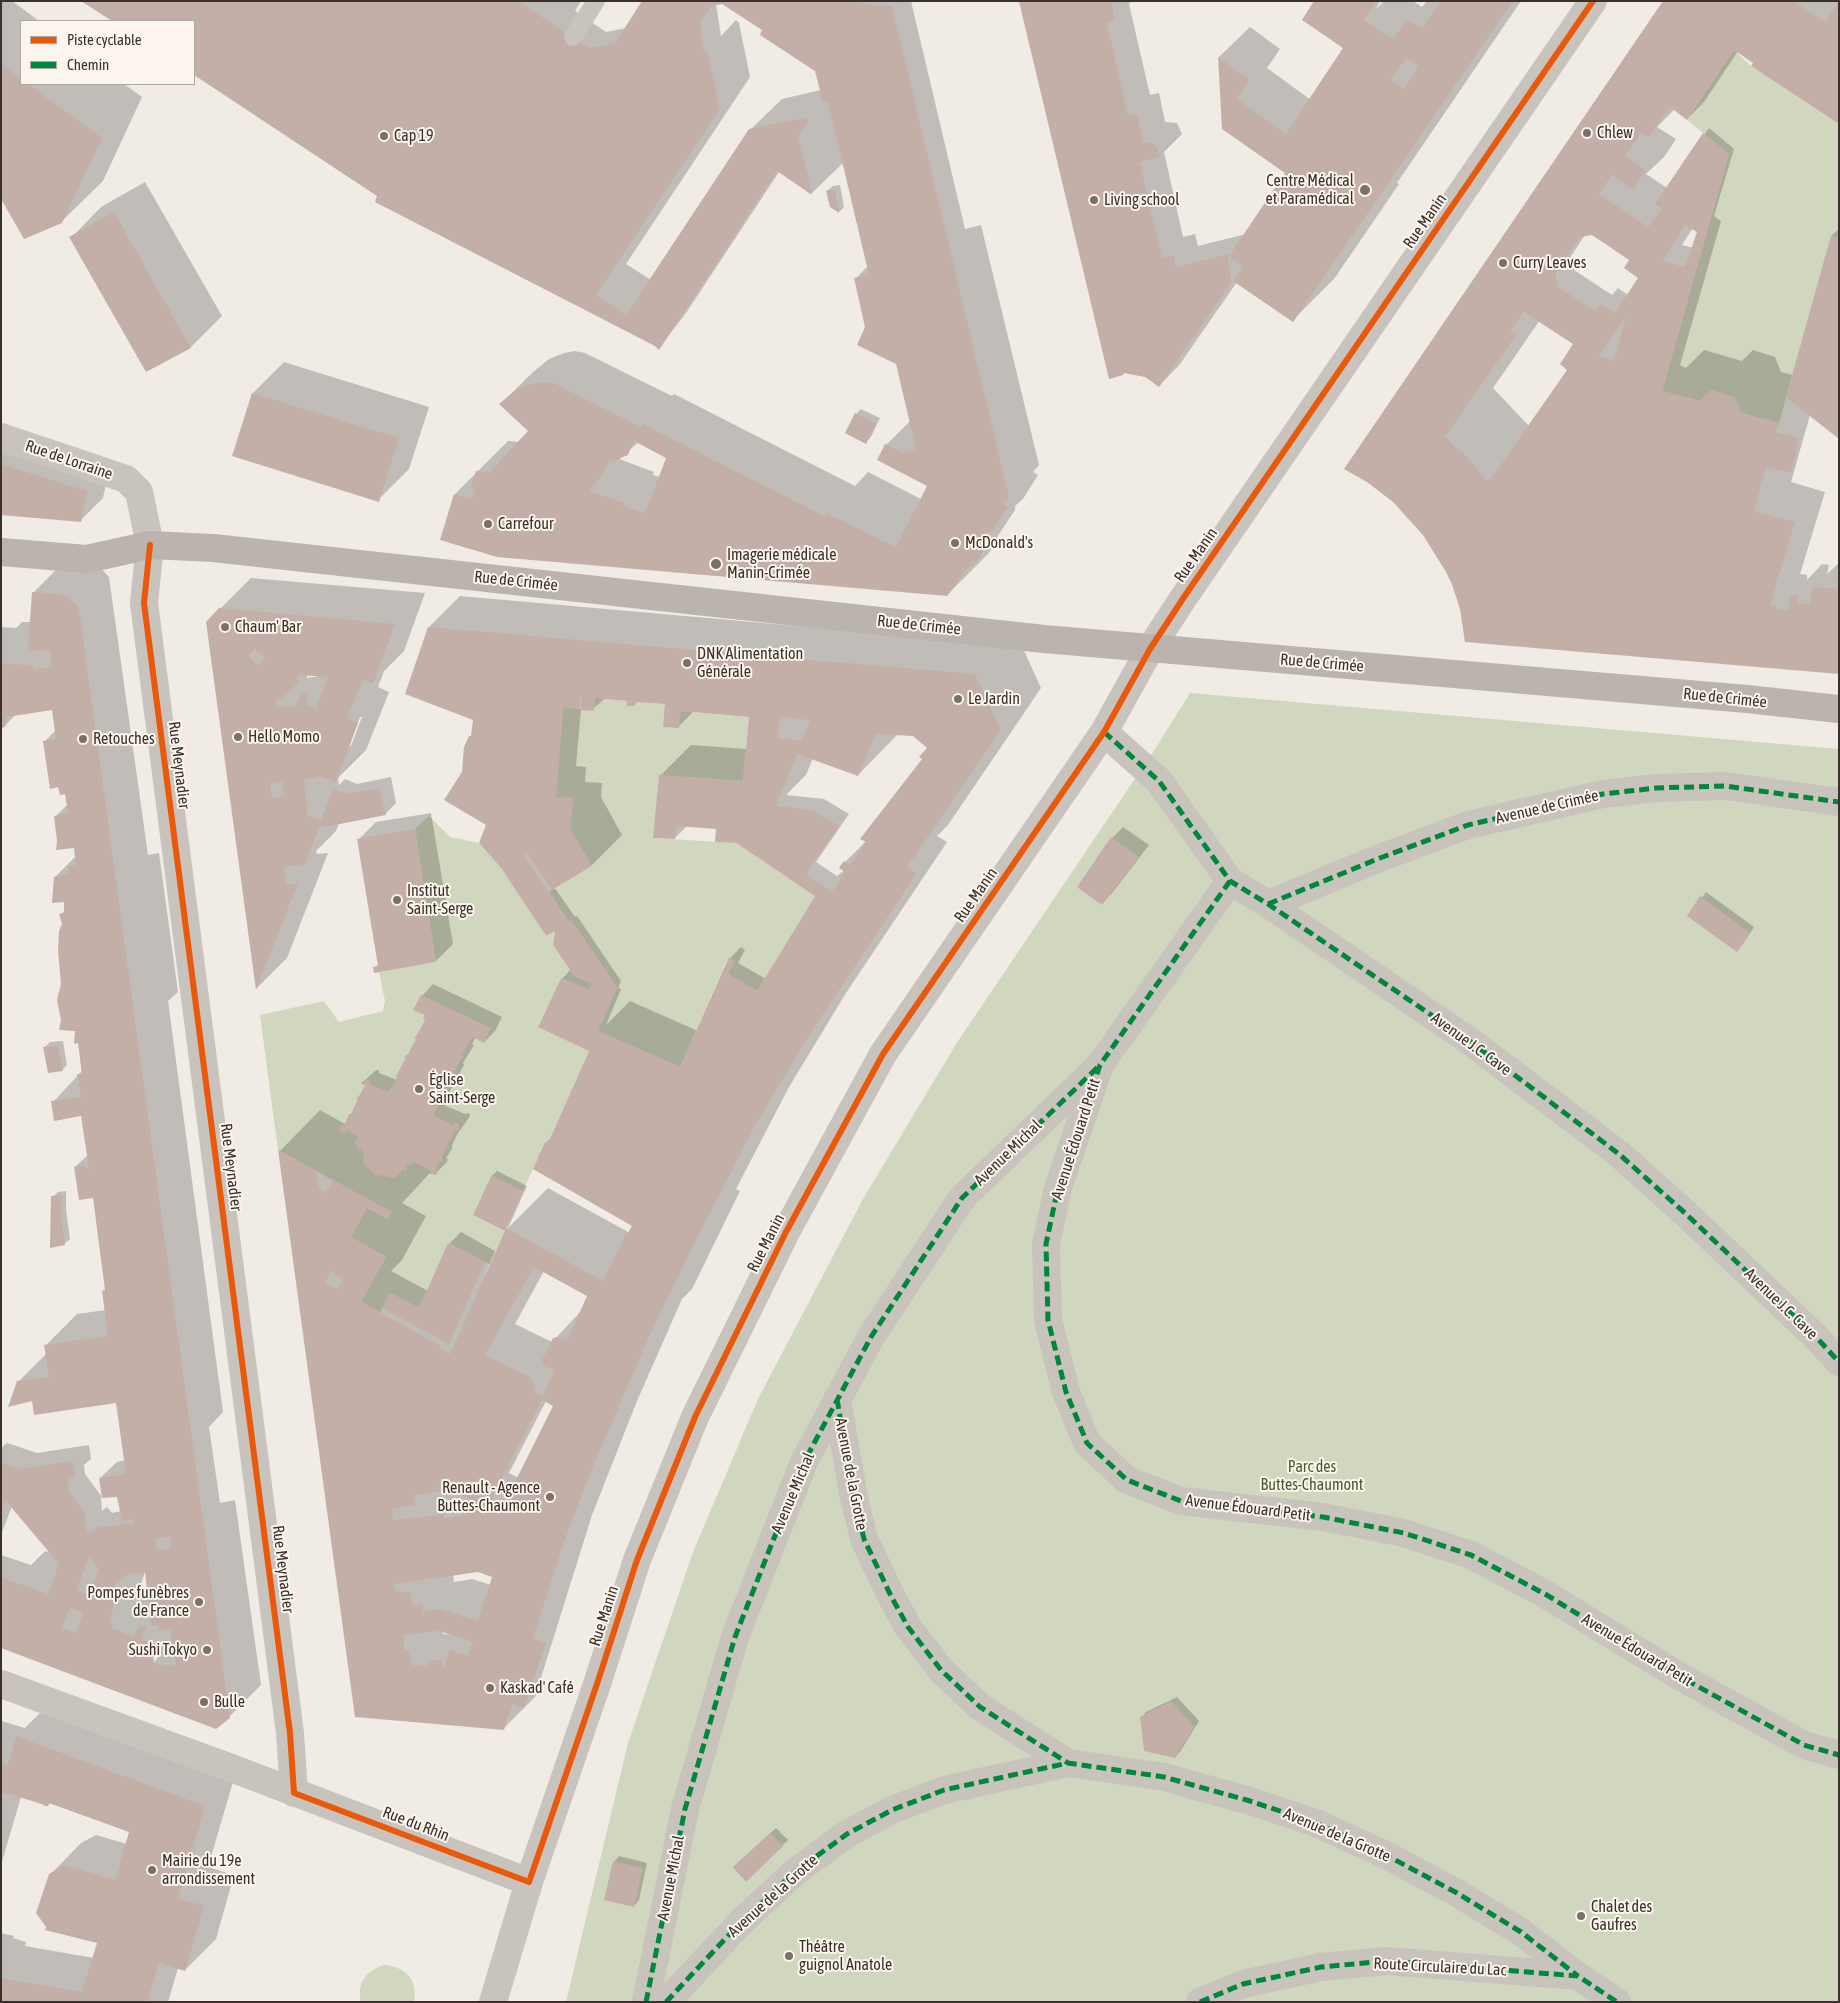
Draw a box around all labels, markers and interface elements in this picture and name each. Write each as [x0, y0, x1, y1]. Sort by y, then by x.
legend [20, 20, 195, 85]
text: Piste cyclable [67, 31, 142, 48]
text: Chemin [67, 56, 109, 73]
place label: Chlew [1597, 123, 1633, 143]
place label: Cap 19 [394, 126, 433, 146]
marker: Chlew [1581, 127, 1593, 139]
marker: Cap 19 [378, 130, 390, 142]
place label: Centre Médical et Paramédical [1266, 171, 1354, 209]
marker: Centre Médical et Paramédical [1358, 183, 1372, 197]
place label: Living school [1104, 190, 1180, 210]
street label: Rue Manin [1399, 190, 1451, 252]
marker: Living school [1088, 194, 1100, 206]
place label: Curry Leaves [1513, 253, 1586, 273]
marker: Curry Leaves [1497, 257, 1509, 269]
street label: Rue de Lorraine [23, 436, 115, 484]
place label: Carrefour [498, 514, 554, 534]
marker: Carrefour [482, 518, 494, 530]
street label: Rue Manin [1170, 524, 1222, 586]
place label: McDonald's [965, 533, 1033, 553]
marker: McDonald's [949, 537, 961, 549]
place label: Imagerie médicale Manin-Crimée [727, 545, 836, 583]
marker: Imagerie médicale Manin-Crimée [709, 557, 723, 571]
street label: Rue de Crimée [473, 567, 559, 595]
street label: Rue de Crimée [876, 611, 962, 639]
place label: Chaum' Bar [235, 617, 301, 637]
marker: Chaum' Bar [219, 621, 231, 633]
place label: DNK Alimentation Générale [697, 644, 803, 682]
street label: Rue de Crimée [1279, 650, 1365, 676]
marker: DNK Alimentation Générale [681, 657, 693, 669]
street label: Rue de Crimée [1682, 684, 1768, 712]
place label: Le Jardin [968, 689, 1020, 709]
marker: Le Jardin [952, 693, 964, 705]
street label: Rue Meynadier [164, 720, 194, 810]
place label: Hello Momo [248, 727, 320, 747]
place label: Retouches [93, 729, 155, 749]
marker: Hello Momo [232, 731, 244, 743]
marker: Retouches [77, 733, 89, 745]
street label: Avenue de Crimée [1494, 786, 1600, 828]
street label: Rue Manin [950, 864, 1002, 926]
place label: Institut Saint-Serge [407, 881, 473, 919]
marker: Institut Saint-Serge [391, 894, 403, 906]
street label: Avenue J.C. Cave [1427, 1008, 1515, 1080]
place label: Église Saint-Serge [429, 1070, 495, 1108]
street label: Avenue Édouard Petit [1047, 1076, 1105, 1202]
marker: Église Saint-Serge [413, 1083, 425, 1095]
street label: Avenue Michal [970, 1116, 1046, 1190]
street label: Rue Meynadier [216, 1122, 246, 1212]
street label: Rue Manin [743, 1211, 789, 1275]
street label: Avenue J.C. Cave [1740, 1264, 1822, 1344]
street label: Avenue de la Grotte [831, 1416, 871, 1532]
street label: Avenue Michal [767, 1450, 819, 1536]
park label: Parc des Buttes-Chaumont [1261, 1457, 1363, 1495]
place label: Renault - Agence Buttes-Chaumont [437, 1478, 540, 1516]
marker: Renault - Agence Buttes-Chaumont [544, 1491, 556, 1503]
street label: Avenue Édouard Petit [1184, 1491, 1312, 1525]
street label: Rue Meynadier [268, 1524, 298, 1614]
place label: Pompes funèbres de France [87, 1583, 189, 1621]
street label: Rue Manin [585, 1583, 623, 1649]
marker: Pompes funèbres de France [193, 1596, 205, 1608]
street label: Avenue Édouard Petit [1578, 1609, 1696, 1691]
place label: Sushi Tokyo [129, 1640, 197, 1660]
marker: Sushi Tokyo [201, 1644, 213, 1656]
place label: Kaskad' Café [500, 1678, 574, 1698]
marker: Kaskad' Café [484, 1682, 496, 1694]
place label: Bulle [214, 1692, 245, 1712]
marker: Bulle [198, 1696, 210, 1708]
street label: Rue du Rhin [380, 1803, 452, 1845]
street label: Avenue de la Grotte [1281, 1804, 1393, 1866]
street label: Avenue Michal [653, 1834, 689, 1922]
place label: Mairie du 19e arrondissement [162, 1851, 255, 1889]
street label: Avenue de la Grotte [724, 1851, 822, 1941]
marker: Mairie du 19e arrondissement [146, 1864, 158, 1876]
place label: Chalet des Gaufres [1591, 1897, 1652, 1935]
marker: Chalet des Gaufres [1575, 1910, 1587, 1922]
place label: Théâtre guignol Anatole [799, 1937, 892, 1975]
marker: Théâtre guignol Anatole [783, 1950, 795, 1962]
street label: Route Circulaire du Lac [1373, 1954, 1507, 1980]

